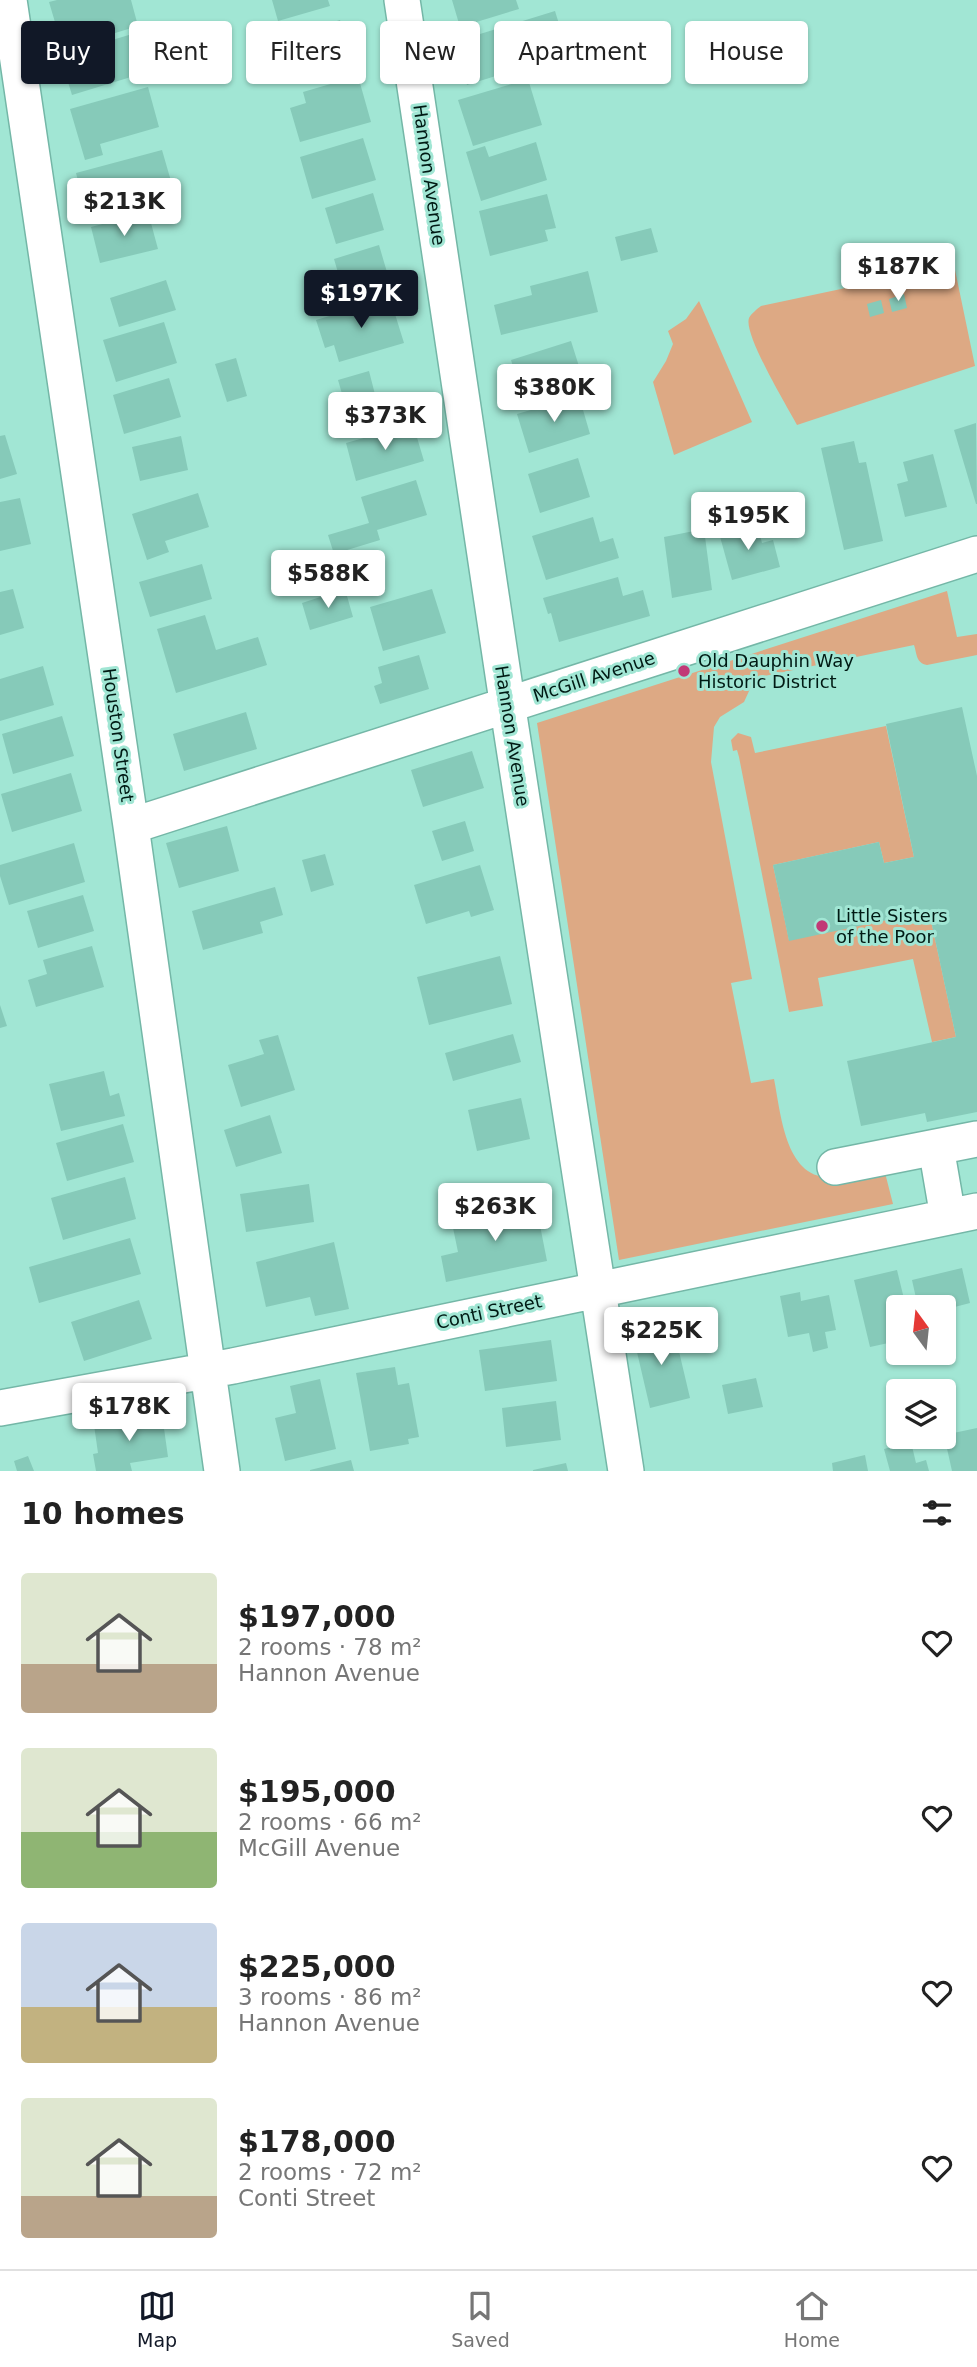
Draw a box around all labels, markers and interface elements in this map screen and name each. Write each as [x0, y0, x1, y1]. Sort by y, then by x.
chip: Buy [21, 21, 115, 84]
chip: Rent [129, 21, 232, 84]
chip: Filters [246, 21, 366, 84]
chip: New [380, 21, 480, 84]
chip: Apartment [494, 21, 671, 84]
chip: House [685, 21, 808, 84]
street label: Hannon Avenue [409, 103, 450, 247]
pin: $213K [75, 178, 173, 238]
text: $213K [83, 188, 165, 214]
pin: $187K [849, 244, 947, 303]
text: $187K [857, 253, 939, 279]
pin: $197K [312, 270, 410, 330]
text: $197K [320, 280, 402, 306]
pin: $380K [505, 364, 603, 424]
text: $380K [513, 374, 595, 400]
pin: $373K [336, 392, 434, 452]
text: $373K [344, 402, 426, 428]
pin: $195K [699, 492, 797, 552]
text: $195K [707, 502, 789, 528]
pin: $588K [279, 550, 377, 610]
text: $588K [287, 560, 369, 586]
street label: McGill Avenue [530, 647, 657, 706]
place label: Old Dauphin Way Historic District [698, 650, 854, 692]
marker: Old Dauphin Way Historic District [676, 663, 692, 679]
street label: Hannon Avenue [491, 664, 534, 808]
street label: Houston Street [99, 667, 138, 803]
place label: Little Sisters of the Poor [836, 905, 948, 947]
marker: Little Sisters of the Poor [814, 918, 830, 934]
pin: $263K [446, 1184, 544, 1243]
text: $263K [454, 1193, 536, 1219]
street label: Conti Street [434, 1290, 544, 1333]
north arrow [886, 1295, 956, 1365]
map controls [886, 1295, 956, 1449]
pin: $225K [612, 1308, 710, 1367]
text: $225K [620, 1317, 702, 1343]
button: layers [886, 1379, 956, 1449]
pin: $178K [80, 1384, 178, 1443]
text: $178K [88, 1393, 170, 1419]
icon: filters [918, 1494, 956, 1532]
text: 10 homes [21, 1496, 185, 1531]
text: $197,000 [238, 1599, 396, 1634]
icon: home [77, 1601, 161, 1685]
icon: heart [918, 1624, 956, 1662]
text: 2 rooms · 78 m² [238, 1634, 422, 1660]
text: Hannon Avenue [238, 1660, 420, 1686]
text: $195,000 [238, 1774, 396, 1809]
icon: home [77, 1776, 161, 1860]
icon: heart [918, 1799, 956, 1837]
text: 2 rooms · 66 m² [238, 1809, 422, 1835]
text: McGill Avenue [238, 1835, 400, 1861]
text: $225,000 [238, 1949, 396, 1984]
icon: home [77, 1951, 161, 2035]
icon: heart [918, 1974, 956, 2012]
text: 3 rooms · 86 m² [238, 1984, 422, 2010]
text: Hannon Avenue [238, 2010, 420, 2036]
text: $178,000 [238, 2124, 396, 2159]
icon: home [77, 2126, 161, 2210]
icon: heart [918, 2149, 956, 2187]
text: 2 rooms · 72 m² [238, 2159, 422, 2185]
text: Conti Street [238, 2185, 375, 2211]
tab: Map [137, 2287, 177, 2351]
tab: Saved [451, 2287, 510, 2351]
tab: Home [784, 2287, 840, 2351]

